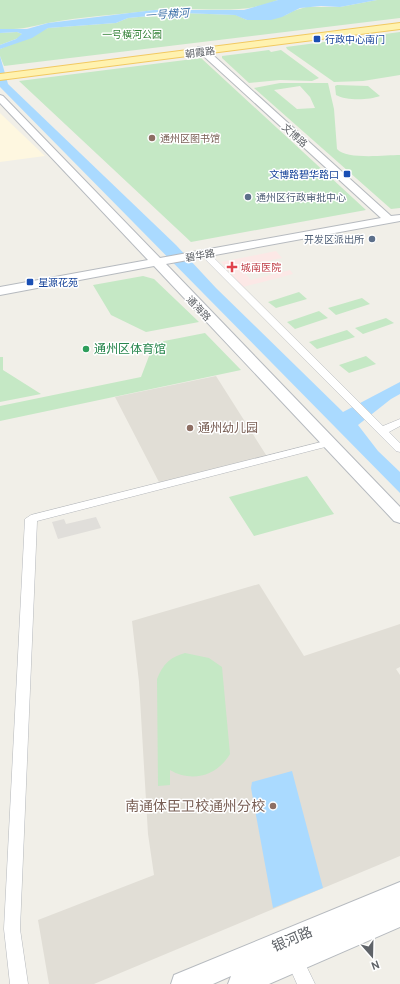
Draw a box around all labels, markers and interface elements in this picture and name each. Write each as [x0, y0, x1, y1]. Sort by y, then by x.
water label: 一号横河 [145, 6, 191, 24]
park label: 一号横河公园 [102, 29, 162, 42]
marker: 行政中心南门 [312, 34, 322, 44]
place label: 行政中心南门 [325, 34, 385, 47]
street label: 朝霞路 [185, 45, 216, 62]
street label: 文博路 [278, 121, 309, 151]
marker: 通州区图书馆 [147, 133, 157, 143]
place label: 通州区图书馆 [160, 133, 220, 146]
place label: 文博路碧华路口 [269, 169, 339, 182]
marker: 文博路碧华路口 [342, 169, 352, 179]
marker: 通州区行政审批中心 [243, 192, 253, 202]
place label: 通州区行政审批中心 [256, 192, 346, 205]
place label: 开发区派出所 [304, 234, 364, 247]
marker: 开发区派出所 [367, 234, 377, 244]
street label: 碧华路 [184, 247, 216, 265]
marker: 城南医院 [226, 261, 238, 273]
place label: 城南医院 [241, 262, 281, 275]
marker: 星源花苑 [25, 277, 35, 287]
place label: 星源花苑 [38, 277, 78, 290]
street label: 通海路 [183, 294, 213, 324]
place label: 通州区体育馆 [94, 342, 166, 358]
marker: 通州区体育馆 [81, 344, 91, 354]
place label: 通州幼儿园 [198, 421, 258, 437]
marker: 通州幼儿园 [185, 423, 195, 433]
place label: 南通体臣卫校通州分校 [125, 798, 265, 816]
marker: 南通体臣卫校通州分校 [268, 801, 278, 811]
street label: 银河路 [270, 924, 315, 956]
north arrow [352, 936, 392, 976]
text: N [369, 957, 381, 972]

